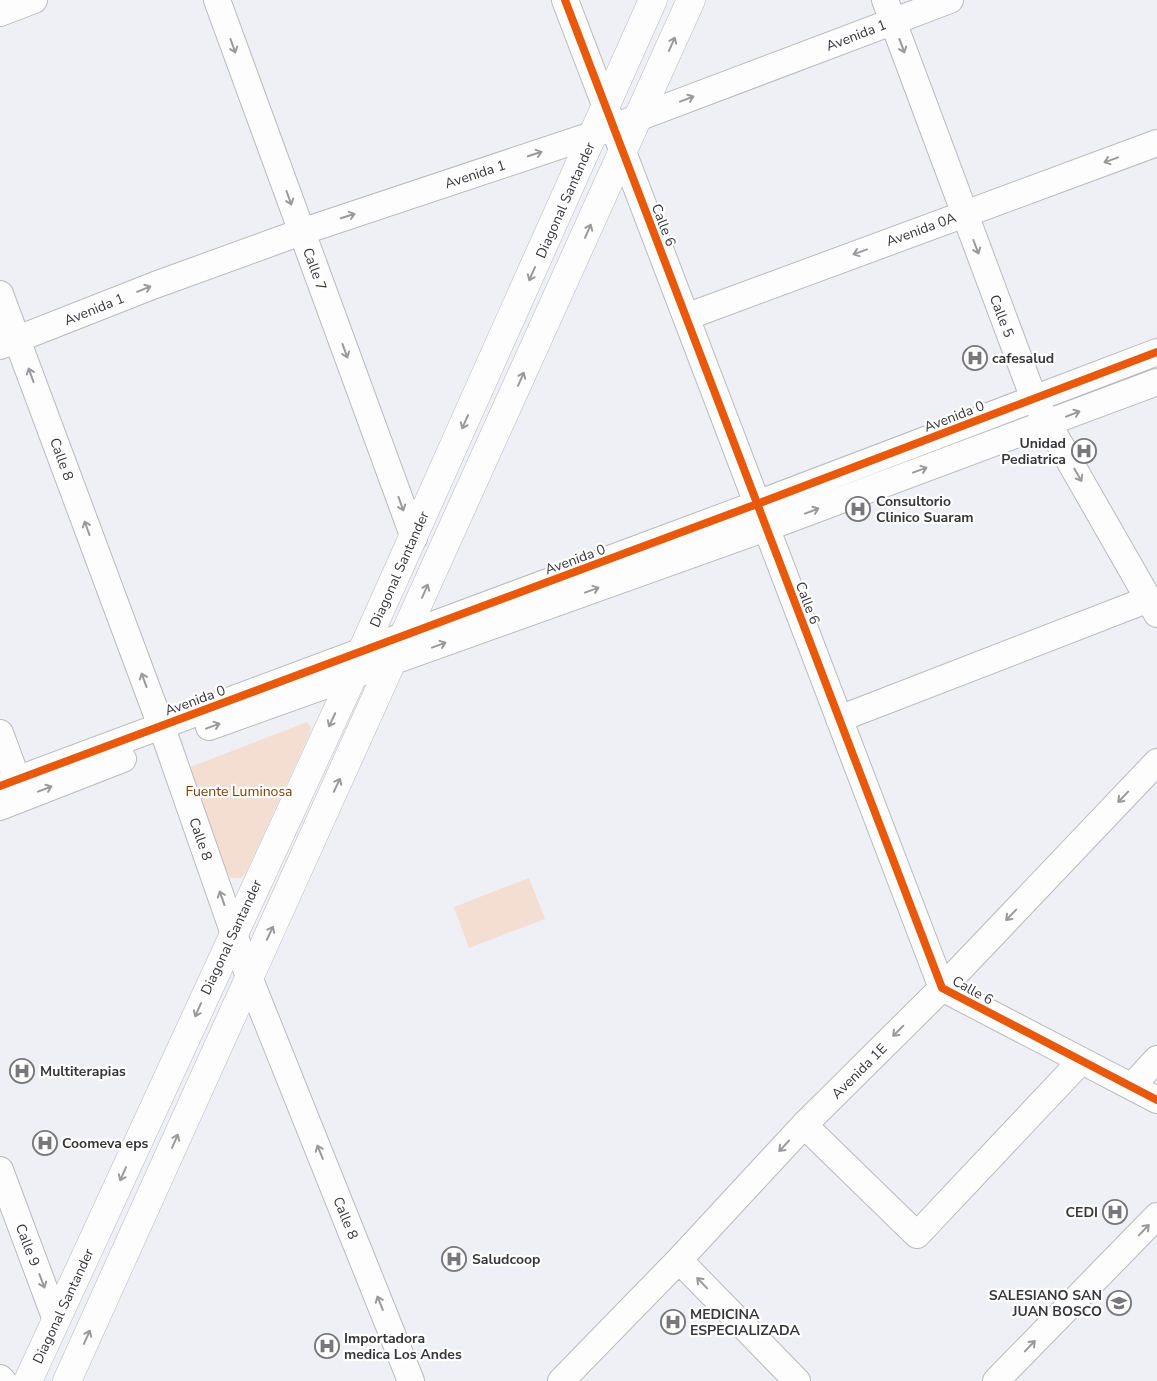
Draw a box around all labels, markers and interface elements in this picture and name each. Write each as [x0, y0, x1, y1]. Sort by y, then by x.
street label: Avenida 1 [823, 15, 889, 56]
one-way arrow [668, 37, 678, 52]
one-way arrow [898, 37, 907, 53]
one-way arrow [229, 38, 238, 53]
one-way arrow [678, 94, 694, 103]
street label: Diagonal Santander [531, 139, 600, 261]
one-way arrow [527, 148, 543, 158]
street label: Avenida 1 [442, 156, 508, 193]
one-way arrow [1104, 156, 1119, 165]
one-way arrow [285, 190, 294, 206]
street label: Calle 6 [647, 201, 680, 249]
street label: Avenida 0A [883, 208, 959, 251]
one-way arrow [339, 211, 355, 220]
one-way arrow [584, 224, 593, 239]
one-way arrow [972, 239, 982, 254]
street label: Calle 7 [298, 245, 331, 293]
one-way arrow [853, 248, 868, 257]
one-way arrow [527, 266, 536, 281]
one-way arrow [136, 284, 152, 293]
street label: Avenida 1 [61, 289, 127, 330]
street label: Calle 5 [985, 292, 1018, 340]
one-way arrow [341, 343, 350, 358]
hospital icon: cafesalud [962, 345, 988, 371]
place label: cafesalud [992, 349, 1054, 368]
one-way arrow [26, 368, 35, 383]
one-way arrow [516, 372, 526, 387]
street label: Avenida 0 [921, 396, 987, 437]
one-way arrow [1065, 409, 1080, 418]
one-way arrow [460, 414, 470, 429]
place label: Unidad Pediatrica [1001, 434, 1066, 469]
street label: Calle 8 [45, 435, 78, 483]
hospital icon: Unidad Pediatrica [1071, 438, 1097, 464]
one-way arrow [912, 465, 928, 474]
one-way arrow [1073, 467, 1083, 482]
place label: Consultorio Clinico Suaram [876, 492, 974, 527]
one-way arrow [397, 495, 406, 511]
hospital icon: Consultorio Clinico Suaram [845, 496, 871, 522]
one-way arrow [804, 506, 819, 515]
street label: Diagonal Santander [365, 508, 434, 630]
one-way arrow [82, 520, 91, 536]
street label: Avenida 0 [542, 540, 608, 579]
street label: Calle 6 [791, 579, 824, 627]
one-way arrow [420, 584, 430, 599]
one-way arrow [584, 585, 600, 595]
one-way arrow [431, 640, 447, 649]
one-way arrow [139, 673, 148, 688]
street label: Avenida 0 [162, 681, 228, 720]
one-way arrow [327, 712, 337, 727]
one-way arrow [205, 720, 221, 730]
one-way arrow [333, 778, 342, 793]
park label: Fuente Luminosa [185, 782, 293, 801]
one-way arrow [37, 784, 53, 793]
one-way arrow [1117, 791, 1129, 803]
street label: Calle 8 [184, 815, 217, 863]
street label: Diagonal Santander [196, 877, 266, 998]
one-way arrow [216, 891, 226, 907]
one-way arrow [1005, 908, 1017, 921]
one-way arrow [265, 926, 275, 941]
street label: Calle 6 [949, 971, 997, 1009]
one-way arrow [192, 1002, 202, 1017]
one-way arrow [892, 1025, 904, 1037]
street label: Avenida 1E [827, 1039, 891, 1103]
hospital icon: Multiterapias [9, 1058, 35, 1084]
place label: Multiterapias [40, 1062, 126, 1081]
hospital icon: Coomeva eps [32, 1130, 58, 1156]
place label: Coomeva eps [62, 1134, 149, 1153]
one-way arrow [171, 1134, 181, 1149]
one-way arrow [778, 1140, 790, 1153]
one-way arrow [314, 1145, 323, 1160]
one-way arrow [118, 1166, 127, 1181]
street label: Calle 8 [328, 1194, 363, 1242]
hospital icon: CEDI [1102, 1199, 1128, 1225]
place label: CEDI [1066, 1203, 1098, 1222]
street label: Calle 9 [11, 1221, 44, 1269]
one-way arrow [1137, 1224, 1150, 1236]
street label: Diagonal Santander [28, 1246, 98, 1367]
hospital icon: Saludcoop [441, 1246, 467, 1272]
place label: Saludcoop [472, 1250, 540, 1269]
one-way arrow [38, 1273, 47, 1289]
one-way arrow [696, 1278, 708, 1290]
place label: SALESIANO SAN JUAN BOSCO [989, 1286, 1102, 1321]
school or university icon: SALESIANO SAN JUAN BOSCO [1106, 1290, 1132, 1316]
one-way arrow [375, 1296, 384, 1311]
place label: MEDICINA ESPECIALIZADA [690, 1305, 800, 1340]
hospital icon: MEDICINA ESPECIALIZADA [660, 1309, 686, 1335]
place label: Importadora medica Los Andes [344, 1329, 462, 1364]
one-way arrow [83, 1330, 92, 1345]
hospital icon: Importadora medica Los Andes [314, 1333, 340, 1359]
one-way arrow [1024, 1340, 1036, 1352]

